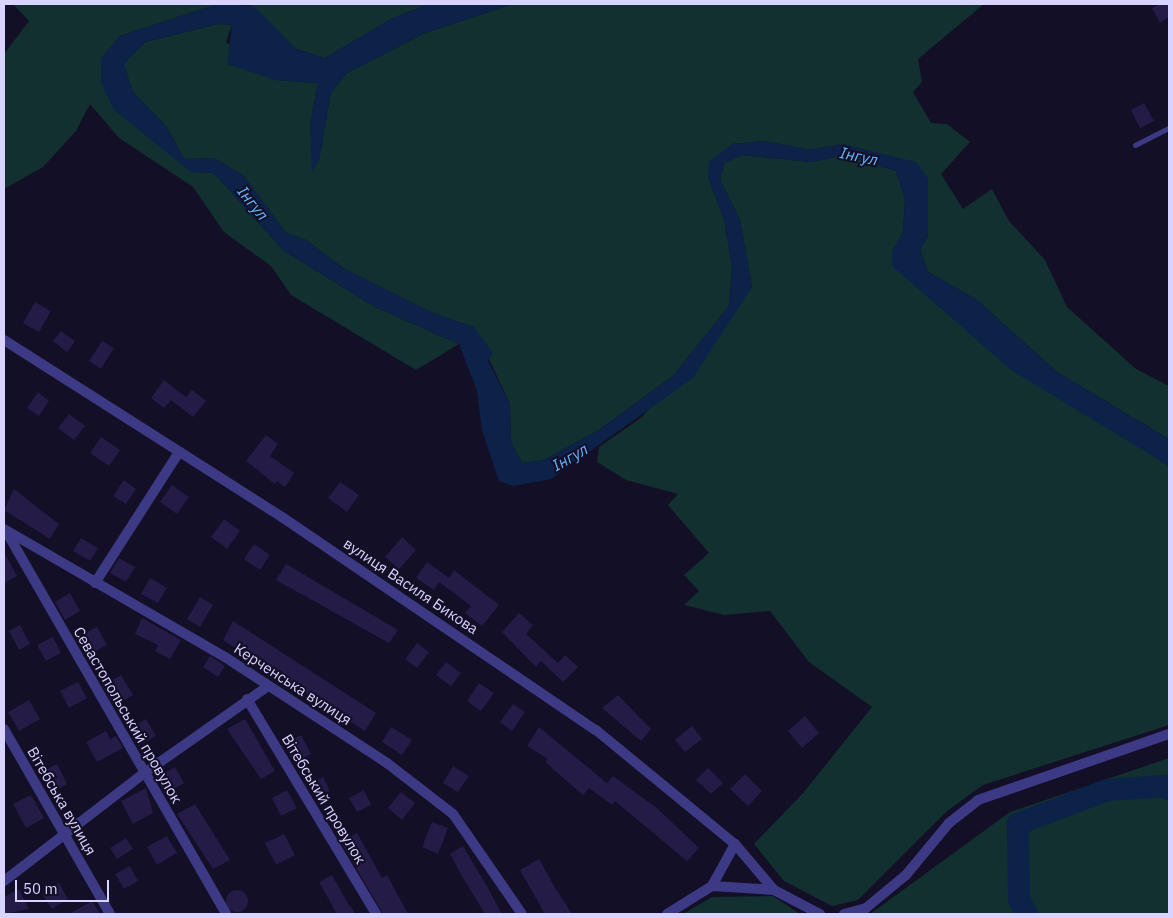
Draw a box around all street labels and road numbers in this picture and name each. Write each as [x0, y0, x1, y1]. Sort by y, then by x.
street label: вулиця Василя Бикова [340, 534, 482, 638]
street label: Севастопольський провулок [70, 623, 186, 807]
street label: Керченська вулиця [231, 639, 355, 729]
street label: Вітебський провулок [278, 731, 370, 867]
street label: Вітебська вулиця [24, 744, 100, 858]

